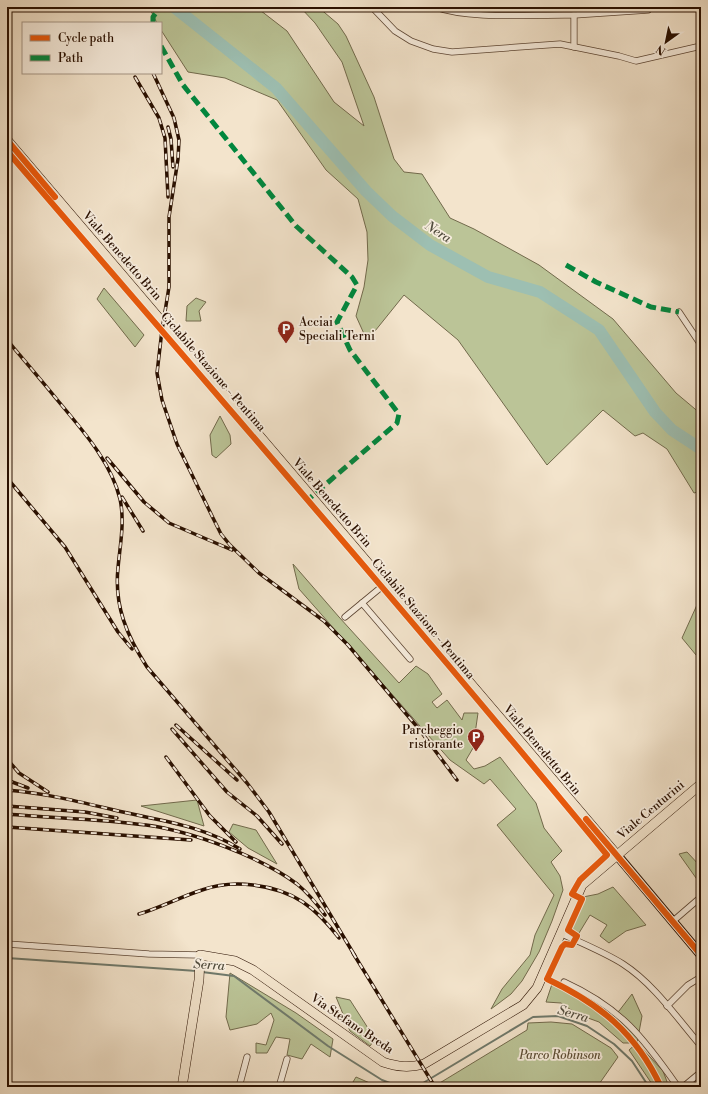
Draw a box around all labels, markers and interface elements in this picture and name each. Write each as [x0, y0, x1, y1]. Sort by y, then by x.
legend [22, 22, 162, 74]
north arrow [646, 22, 686, 62]
text: Cycle path [58, 31, 114, 46]
text: N [653, 41, 669, 58]
text: Path [58, 51, 83, 66]
street label: Viale Benedetto Brin [79, 208, 165, 304]
water label: Nera [421, 217, 455, 247]
street label: Ciclabile Stazione - Pentima [157, 309, 269, 435]
place label: Acciai Speciali Terni [298, 315, 375, 344]
parking icon: Acciai Speciali Terni [276, 319, 296, 344]
street label: Viale Benedetto Brin [289, 455, 375, 551]
street label: Ciclabile Stazione - Pentima [368, 556, 478, 683]
street label: Viale Benedetto Brin [499, 701, 584, 798]
place label: Parcheggio ristorante [402, 723, 463, 752]
parking icon: Parcheggio ristorante [466, 727, 486, 752]
street label: Viale Centurini [614, 778, 688, 843]
water label: Serra [193, 956, 226, 974]
street label: Via Stefano Breda [307, 990, 397, 1058]
water label: Serra [556, 1002, 591, 1026]
park label: Parco Robinson [518, 1048, 601, 1063]

